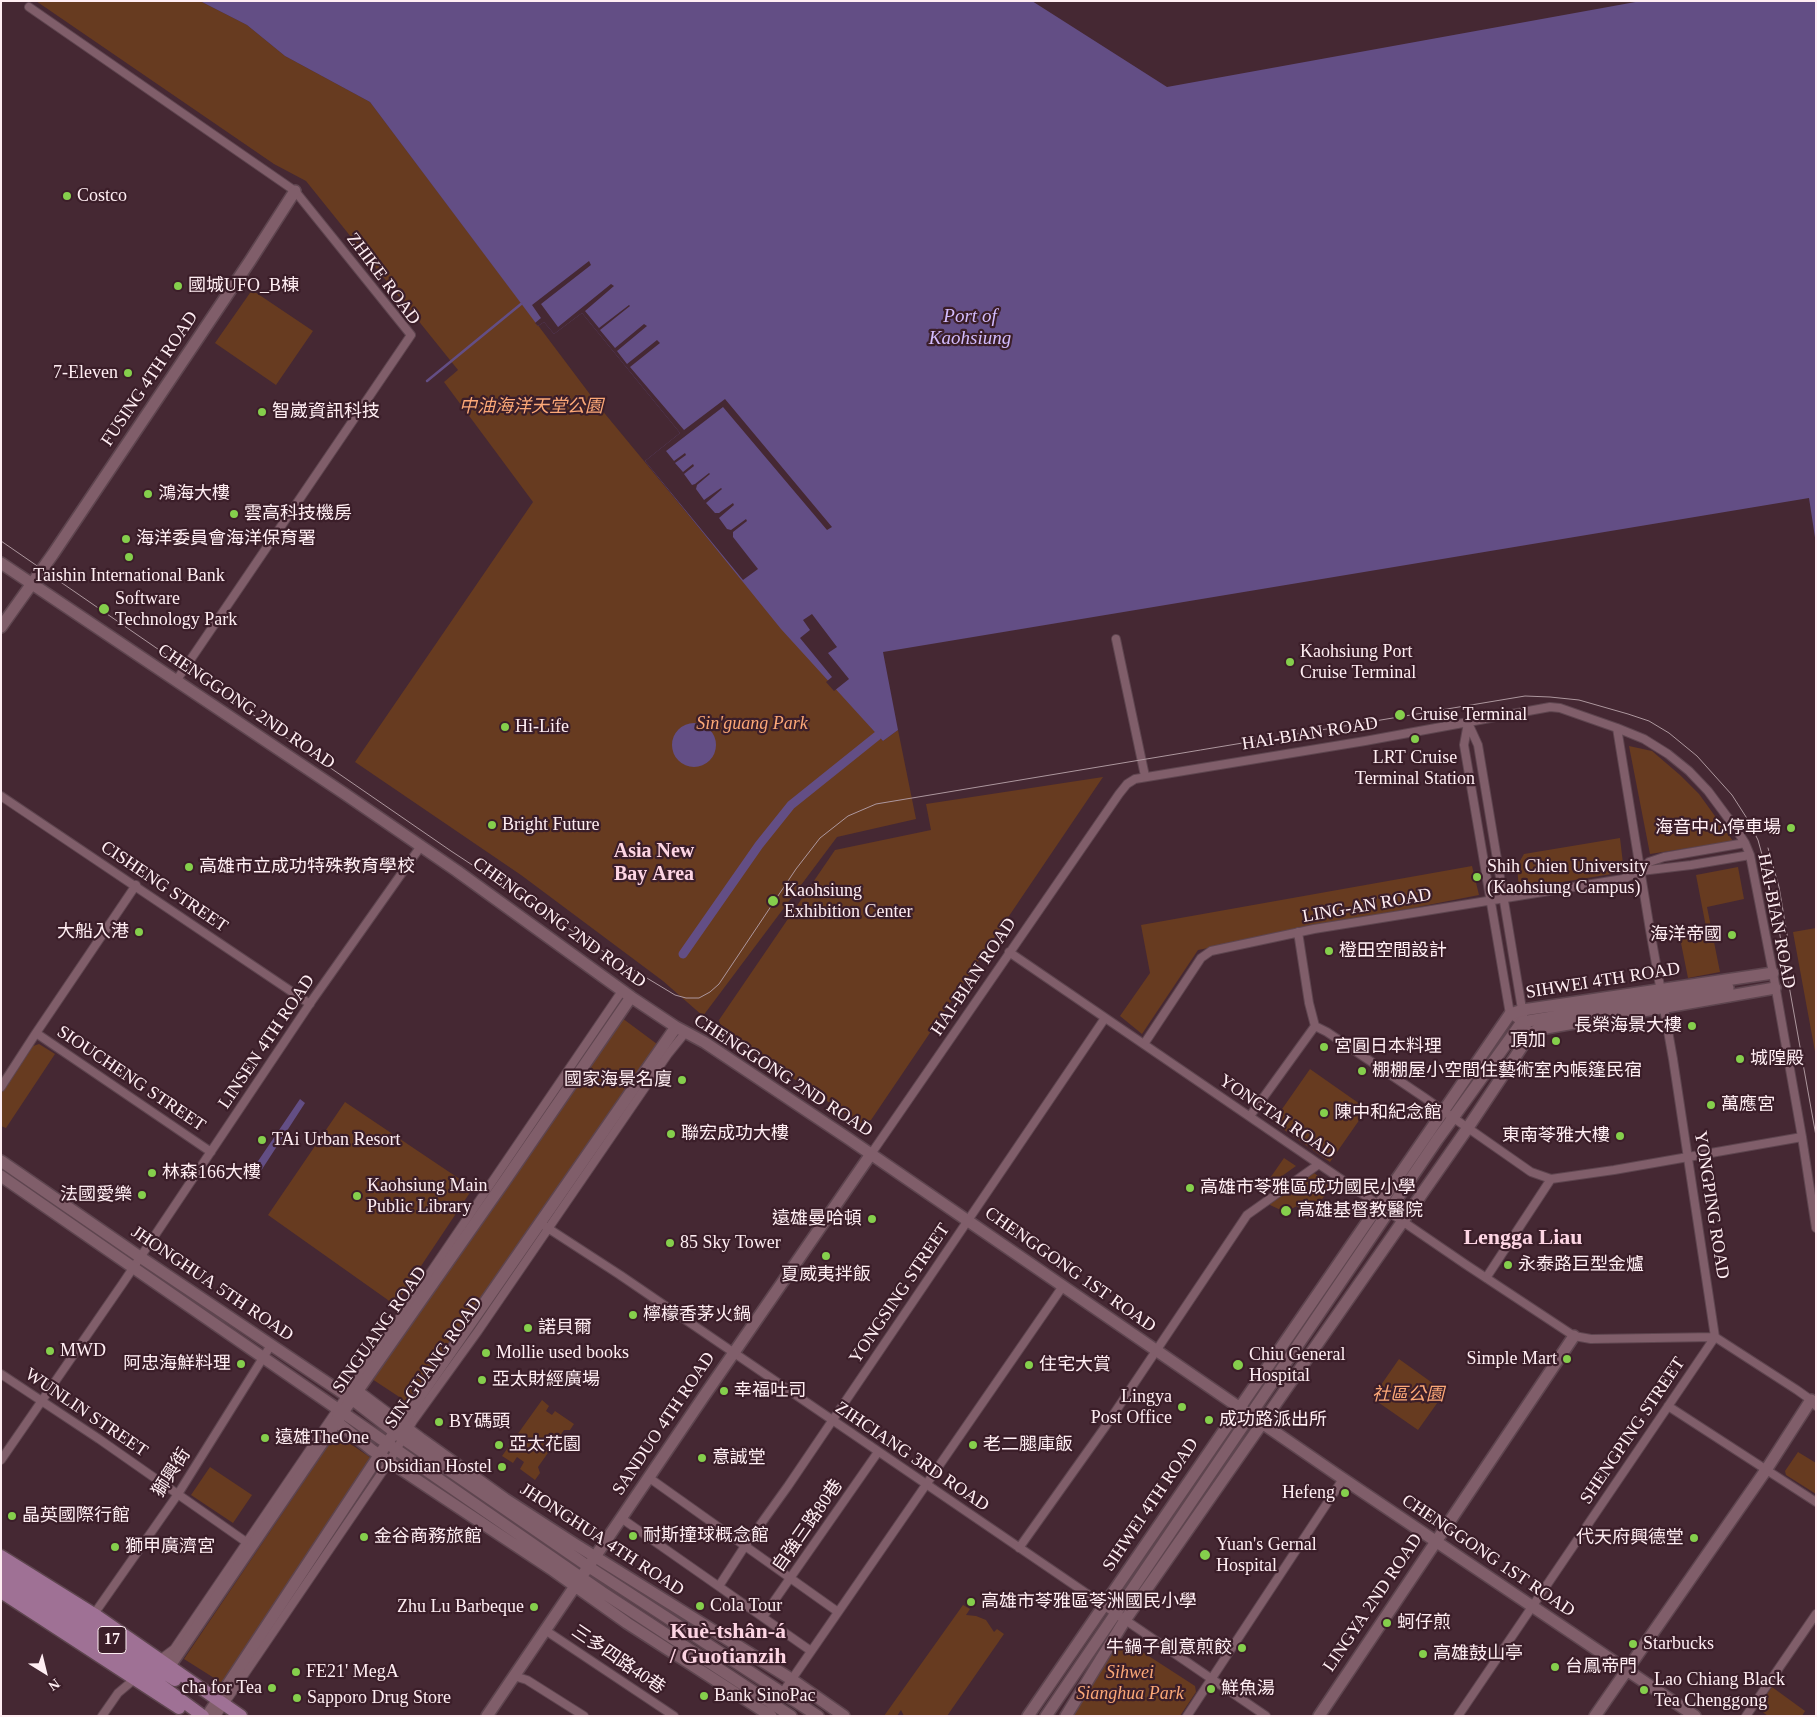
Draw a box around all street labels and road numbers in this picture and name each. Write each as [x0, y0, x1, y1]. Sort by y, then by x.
street label: ZHIKE ROAD [341, 229, 425, 329]
street label: FUSING 4TH ROAD [97, 307, 203, 451]
street label: CHENGGONG 2ND ROAD [153, 640, 339, 774]
street label: HAI-BIAN ROAD [1240, 713, 1380, 755]
street label: CISHENG STREET [96, 837, 232, 937]
street label: HAI-BIAN ROAD [1752, 851, 1800, 991]
street label: CHENGGONG 2ND ROAD [468, 853, 650, 993]
street label: LING-AN ROAD [1301, 884, 1433, 928]
street label: HAI-BIAN ROAD [927, 914, 1021, 1040]
street label: SIHWEI 4TH ROAD [1524, 958, 1682, 1004]
street label: LINSEN 4TH ROAD [214, 971, 320, 1113]
street label: CHENGGONG 2ND ROAD [689, 1010, 877, 1142]
street label: SIOUCHENG STREET [53, 1021, 209, 1137]
street label: YONGTAI ROAD [1215, 1070, 1339, 1164]
street label: YONGPING ROAD [1689, 1129, 1733, 1281]
street label: CHENGGONG 1ST ROAD [980, 1203, 1160, 1337]
street label: YONGSING STREET [845, 1220, 955, 1368]
street label: JHONGHUA 5TH ROAD [127, 1222, 297, 1346]
street label: SINGUANG ROAD [328, 1263, 432, 1397]
street label: SIN-GUANG ROAD [381, 1293, 487, 1433]
street label: SANDUO 4TH ROAD [608, 1348, 720, 1500]
street label: SHENGPING STREET [1576, 1353, 1690, 1509]
street label: WUNLIN STREET [20, 1364, 152, 1462]
street label: ZIHCIANG 3RD ROAD [831, 1397, 993, 1517]
street label: SIHWEI 4TH ROAD [1098, 1434, 1204, 1576]
street label: 獅興街 [148, 1444, 196, 1502]
street label: 自強三路80巷 [768, 1476, 848, 1576]
street label: JHONGHUA 4TH ROAD [516, 1479, 688, 1601]
street label: CHENGGONG 1ST ROAD [1397, 1490, 1579, 1622]
street label: LINGYA 2ND ROAD [1319, 1530, 1427, 1676]
street label: 三多四路40巷 [567, 1621, 669, 1699]
road number: 17 [98, 1626, 126, 1654]

